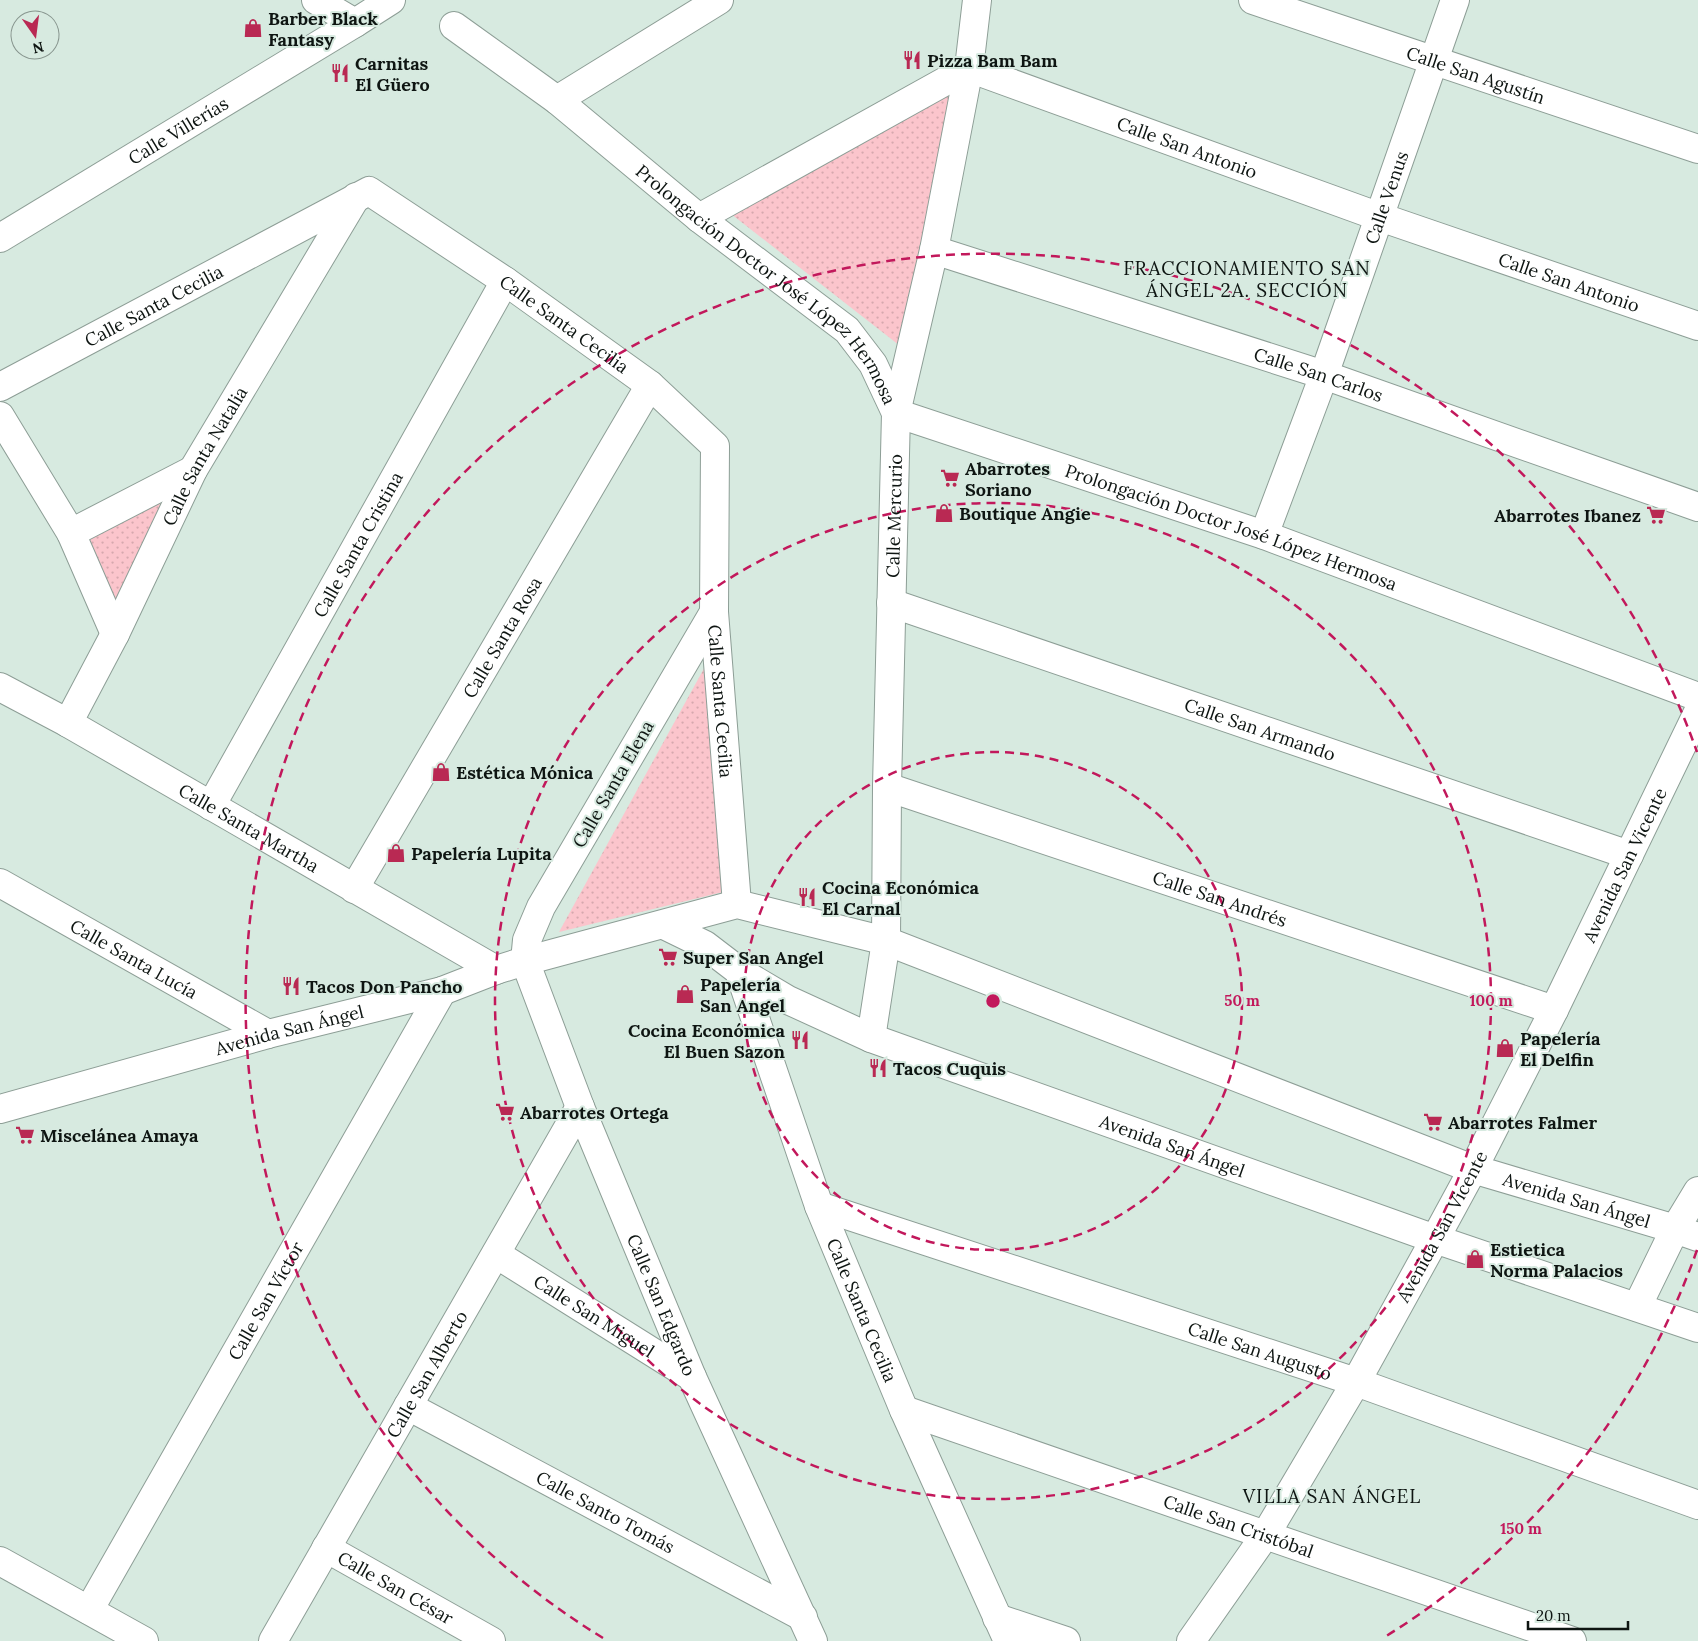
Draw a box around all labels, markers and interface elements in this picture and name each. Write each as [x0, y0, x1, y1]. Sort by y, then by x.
place label: Barber Black Fantasy [268, 7, 378, 51]
north arrow [10, 10, 60, 60]
shop icon: Barber Black Fantasy [242, 17, 264, 39]
text: N [31, 38, 46, 58]
street label: Calle San Agustín [1404, 41, 1548, 109]
restaurant icon: Pizza Bam Bam [901, 49, 923, 71]
place label: Pizza Bam Bam [927, 49, 1058, 72]
place label: Carnitas El Güero [355, 52, 430, 96]
restaurant icon: Carnitas El Güero [329, 62, 351, 84]
street label: Calle Villerías [124, 91, 232, 169]
street label: Calle San Antonio [1114, 111, 1260, 183]
street label: Calle Venus [1359, 148, 1413, 247]
street label: Prolongación Doctor José López Hermosa [631, 159, 902, 408]
street label: Calle San Antonio [1496, 247, 1643, 317]
district label: FRACCIONAMIENTO SAN ÁNGEL 2A. SECCIÓN [1123, 256, 1371, 302]
street label: Calle Santa Cecilia [80, 259, 227, 352]
street label: Calle Santa Cecilia [495, 269, 634, 378]
street label: Calle San Carlos [1251, 342, 1386, 406]
street label: Calle Santa Natalia [157, 382, 252, 529]
street label: Calle Mercurio [881, 454, 907, 578]
place label: Abarrotes Soriano [965, 457, 1050, 501]
street label: Prolongación Doctor José López Hermosa [1062, 458, 1400, 595]
street label: Calle Santa Cristina [308, 467, 408, 621]
supermarket icon: Abarrotes Soriano [939, 467, 961, 489]
shop icon: Boutique Angie [933, 502, 955, 524]
place label: Boutique Angie [959, 502, 1091, 525]
place label: Abarrotes Ibanez [1494, 504, 1641, 527]
supermarket icon: Abarrotes Ibanez [1645, 504, 1667, 526]
street label: Calle Santa Rosa [457, 572, 546, 702]
street label: Calle Santa Cecilia [704, 624, 739, 779]
street label: Calle San Armando [1182, 693, 1339, 765]
street label: Calle Santa Elena [567, 716, 659, 852]
shop icon: Estética Mónica [430, 761, 452, 783]
place label: Estética Mónica [456, 761, 594, 784]
street label: Calle Santa Martha [175, 778, 323, 877]
street label: Avenida San Vicente [1577, 784, 1671, 947]
shop icon: Papelería Lupita [385, 842, 407, 864]
place label: Papelería Lupita [411, 842, 552, 865]
street label: Calle San Andrés [1150, 865, 1290, 931]
place label: Cocina Económica El Carnal [822, 876, 980, 920]
restaurant icon: Cocina Económica El Carnal [796, 886, 818, 908]
street label: Calle Santa Lucía [66, 914, 202, 1004]
supermarket icon: Super San Angel [657, 946, 679, 968]
place label: Super San Angel [683, 946, 824, 969]
place label: Papelería San Angel [700, 973, 785, 1017]
restaurant icon: Tacos Don Pancho [280, 975, 302, 997]
place label: Tacos Don Pancho [306, 975, 463, 998]
shop icon: Papelería San Angel [674, 983, 696, 1005]
text: 50 m [1224, 991, 1260, 1010]
text: 100 m [1470, 991, 1513, 1010]
centre of rings [984, 992, 1002, 1010]
street label: Avenida San Ángel [211, 999, 366, 1060]
place label: Cocina Económica El Buen Sazon [628, 1019, 786, 1063]
place label: Papelería El Delfin [1520, 1027, 1601, 1071]
restaurant icon: Cocina Económica El Buen Sazon [789, 1029, 811, 1051]
shop icon: Papelería El Delfin [1494, 1037, 1516, 1059]
restaurant icon: Tacos Cuquis [867, 1057, 889, 1079]
place label: Tacos Cuquis [893, 1057, 1006, 1080]
supermarket icon: Abarrotes Ortega [494, 1101, 516, 1123]
place label: Abarrotes Ortega [520, 1101, 669, 1124]
street label: Avenida San Ángel [1096, 1109, 1248, 1182]
supermarket icon: Abarrotes Falmer [1422, 1111, 1444, 1133]
place label: Abarrotes Falmer [1448, 1111, 1598, 1134]
supermarket icon: Miscelánea Amaya [14, 1124, 36, 1146]
place label: Miscelánea Amaya [40, 1124, 199, 1147]
street label: Avenida San Vicente [1391, 1147, 1492, 1307]
street label: Avenida San Ángel [1499, 1167, 1653, 1233]
street label: Calle San Edgardo [622, 1230, 702, 1379]
street label: Calle Santa Cecilia [822, 1235, 903, 1385]
street label: Calle San Víctor [222, 1237, 308, 1364]
place label: Estietica Norma Palacios [1490, 1238, 1623, 1282]
shop icon: Estietica Norma Palacios [1464, 1248, 1486, 1270]
street label: Calle San Miguel [530, 1269, 659, 1362]
street label: Calle San Alberto [381, 1306, 472, 1442]
street label: Calle San Augusto [1185, 1316, 1335, 1385]
street label: Calle Santo Tomás [532, 1465, 679, 1558]
district label: VILLA SAN ÁNGEL [1242, 1484, 1421, 1508]
street label: Calle San Cristóbal [1160, 1489, 1317, 1562]
text: 150 m [1500, 1519, 1542, 1538]
street label: Calle San César [334, 1546, 458, 1629]
scale bar [1528, 1598, 1628, 1630]
text: 20 m [1536, 1606, 1571, 1625]

